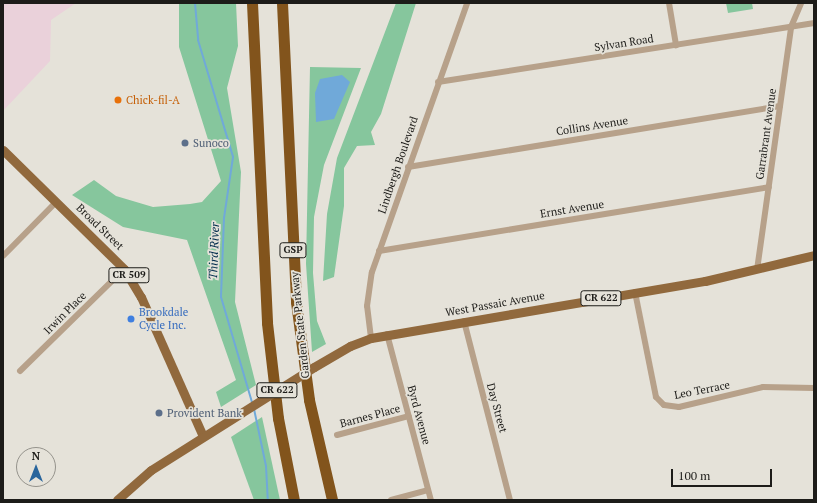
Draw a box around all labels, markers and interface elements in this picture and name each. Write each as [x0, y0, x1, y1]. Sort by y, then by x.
street label: Sylvan Road [594, 32, 654, 54]
street label: Garrabrant Avenue [753, 87, 779, 181]
place label: Chick-fil-A [126, 93, 180, 107]
marker: Chick-fil-A [113, 95, 123, 105]
street label: Collins Avenue [555, 114, 629, 138]
street label: Lindbergh Boulevard [375, 115, 421, 215]
place label: Sunoco [193, 136, 229, 150]
marker: Sunoco [180, 138, 190, 148]
street label: Ernst Avenue [539, 197, 605, 221]
street label: Broad Street [74, 201, 126, 253]
water label: Third River [206, 222, 222, 280]
road number: GSP [279, 242, 307, 258]
road number: CR 509 [108, 267, 150, 283]
street label: Garden State Parkway [288, 271, 312, 379]
street label: Irwin Place [41, 289, 89, 337]
street label: West Passaic Avenue [444, 289, 546, 319]
road number: CR 622 [580, 290, 622, 306]
place label: Brookdale Cycle Inc. [139, 306, 188, 332]
marker: Brookdale Cycle Inc. [126, 314, 136, 324]
street label: Leo Terrace [673, 378, 731, 402]
road number: CR 622 [256, 382, 298, 398]
street label: Day Street [484, 382, 510, 434]
street label: Byrd Avenue [405, 384, 433, 446]
street label: Barnes Place [338, 402, 402, 430]
place label: Provident Bank [167, 406, 242, 420]
marker: Provident Bank [154, 408, 164, 418]
north arrow [16, 447, 56, 487]
text: N [32, 449, 40, 463]
scale bar [673, 461, 774, 487]
text: 100 m [678, 468, 710, 483]

